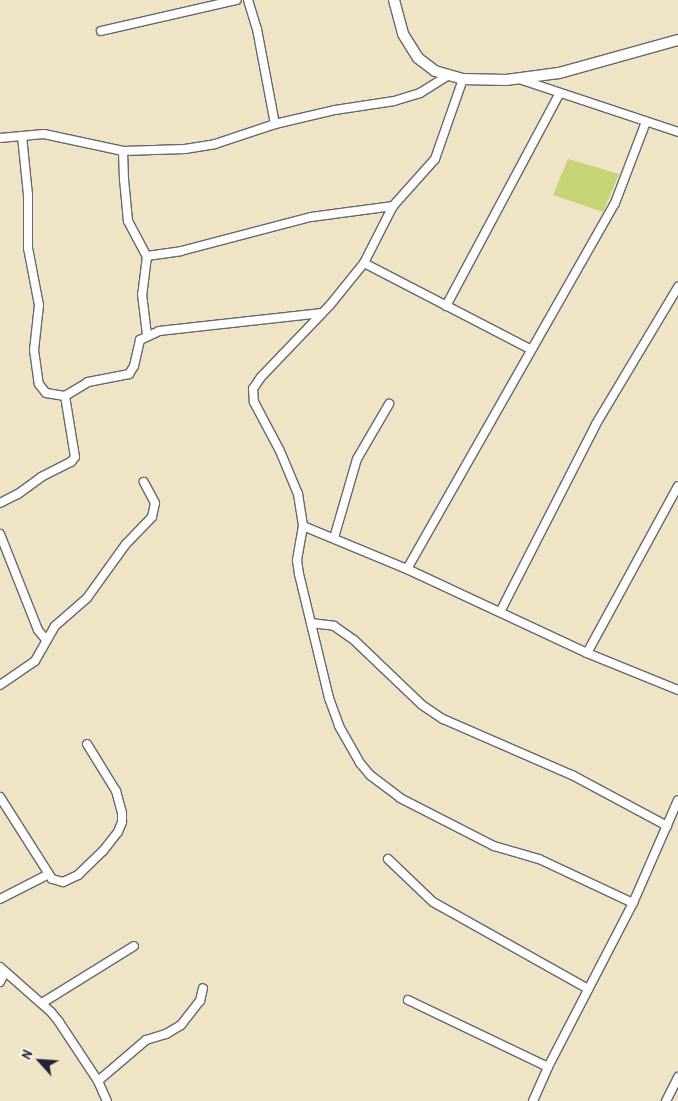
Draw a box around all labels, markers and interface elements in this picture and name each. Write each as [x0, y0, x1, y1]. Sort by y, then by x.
north arrow [15, 1036, 65, 1086]
text: N [16, 1047, 36, 1062]

